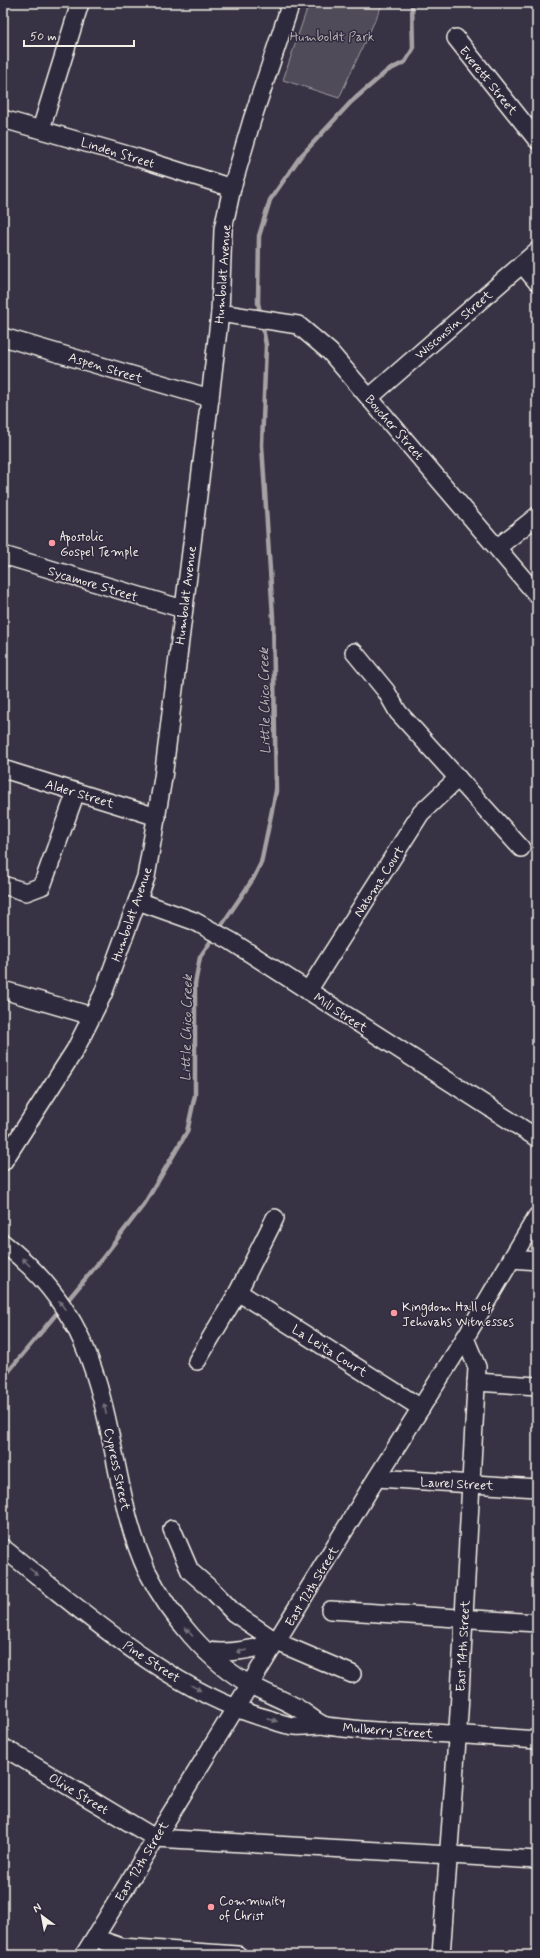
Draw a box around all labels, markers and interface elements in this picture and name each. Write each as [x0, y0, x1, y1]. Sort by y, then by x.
scale bar [24, 22, 134, 48]
text: 50 m [30, 29, 57, 45]
park label: Humboldt Park [290, 29, 375, 46]
street label: Everett Street [455, 43, 521, 119]
street label: Linden Street [79, 134, 157, 173]
street label: Humboldt Avenue [212, 224, 235, 324]
street label: Wisconsin Street [412, 287, 497, 363]
street label: Aspen Street [66, 349, 145, 388]
street label: Boucher Street [361, 392, 427, 464]
place label: Apostolic Gospel Temple [60, 529, 139, 561]
marker: Apostolic Gospel Temple [47, 538, 57, 548]
street label: Humboldt Avenue [172, 545, 201, 646]
street label: Sycamore Street [45, 563, 140, 606]
water label: Little Chico Creek [255, 647, 275, 754]
street label: Alder Street [43, 776, 116, 813]
street label: Natoma Court [350, 843, 408, 920]
street label: Humboldt Avenue [108, 865, 157, 964]
water label: Little Chico Creek [177, 974, 197, 1082]
street label: Mill Street [310, 990, 371, 1037]
one-way arrow [21, 1257, 31, 1267]
place label: Kingdom Hall of Jehovahs Witnesses [402, 1299, 514, 1331]
one-way arrow [58, 1300, 66, 1311]
marker: Kingdom Hall of Jehovahs Witnesses [389, 1308, 399, 1318]
street label: La Leita Court [288, 1321, 370, 1381]
one-way arrow [101, 1403, 107, 1415]
street label: Cypress Street [99, 1426, 134, 1513]
street label: Laurel Street [420, 1474, 494, 1495]
street label: East 12th Street [282, 1543, 343, 1630]
one-way arrow [28, 1568, 39, 1577]
street label: East 14th Street [453, 1599, 474, 1692]
one-way arrow [184, 1627, 193, 1638]
street label: Pine Street [119, 1637, 183, 1687]
one-way arrow [236, 1648, 248, 1654]
one-way arrow [190, 1685, 202, 1692]
one-way arrow [266, 1717, 278, 1723]
street label: Mulberry Street [342, 1720, 434, 1743]
street label: Olive Street [45, 1770, 111, 1819]
street label: East 12th Street [112, 1818, 173, 1905]
place label: Community of Christ [219, 1893, 285, 1925]
north arrow [22, 1896, 62, 1936]
text: N [30, 1900, 44, 1916]
marker: Community of Christ [206, 1902, 216, 1912]

